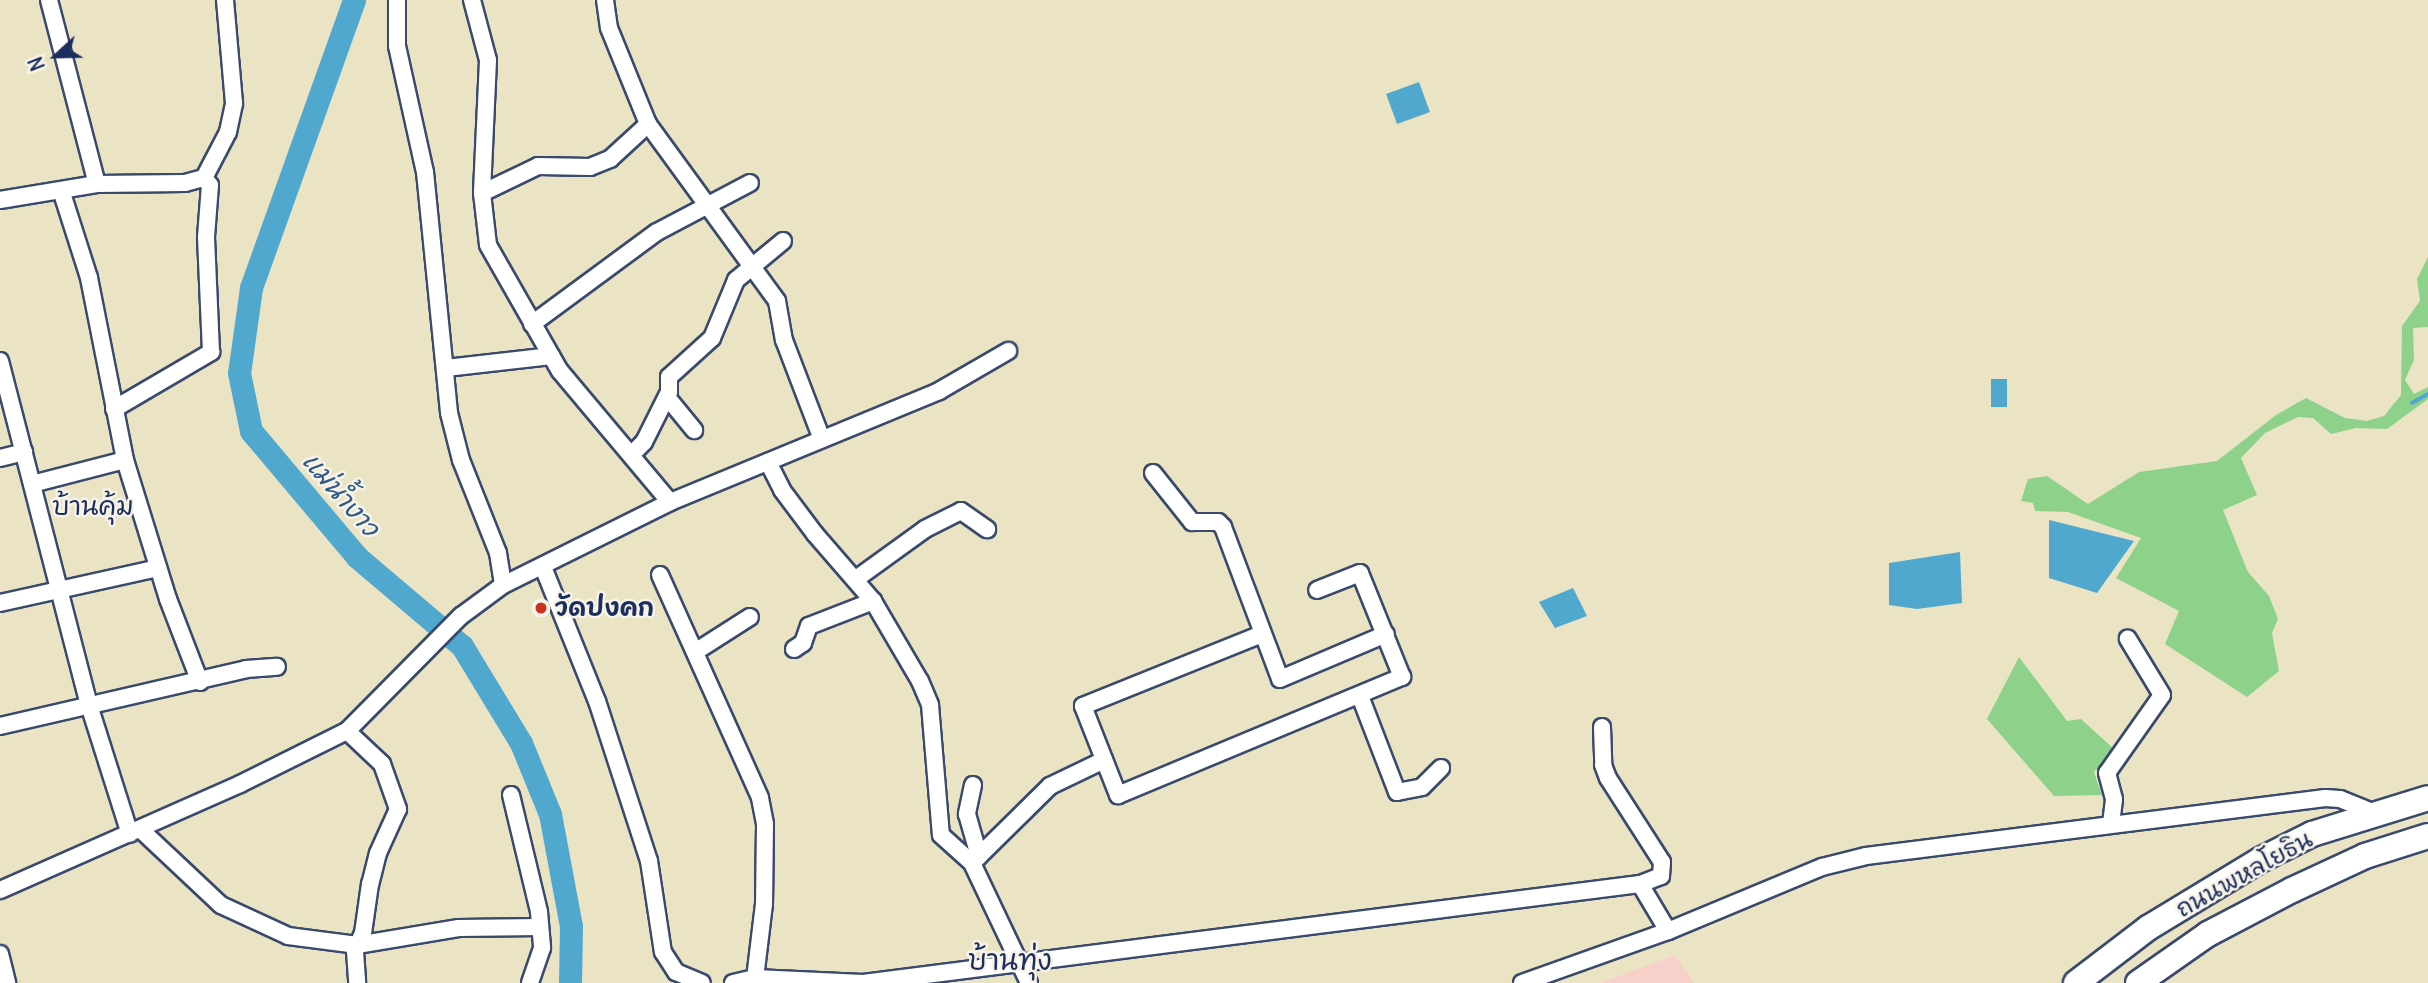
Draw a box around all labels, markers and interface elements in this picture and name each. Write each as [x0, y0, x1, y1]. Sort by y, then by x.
north arrow [21, 21, 91, 91]
text: N [23, 53, 50, 74]
water label: แม่น้ำงาว [296, 446, 386, 542]
district label: บ้านคุ้ม [52, 490, 134, 522]
place label: วัดปงคก [555, 594, 654, 622]
marker: วัดปงคก [533, 600, 549, 616]
street label: ถนนพหลโยธิน [2171, 825, 2317, 923]
district label: บ้านทุ่ง [968, 943, 1052, 977]

